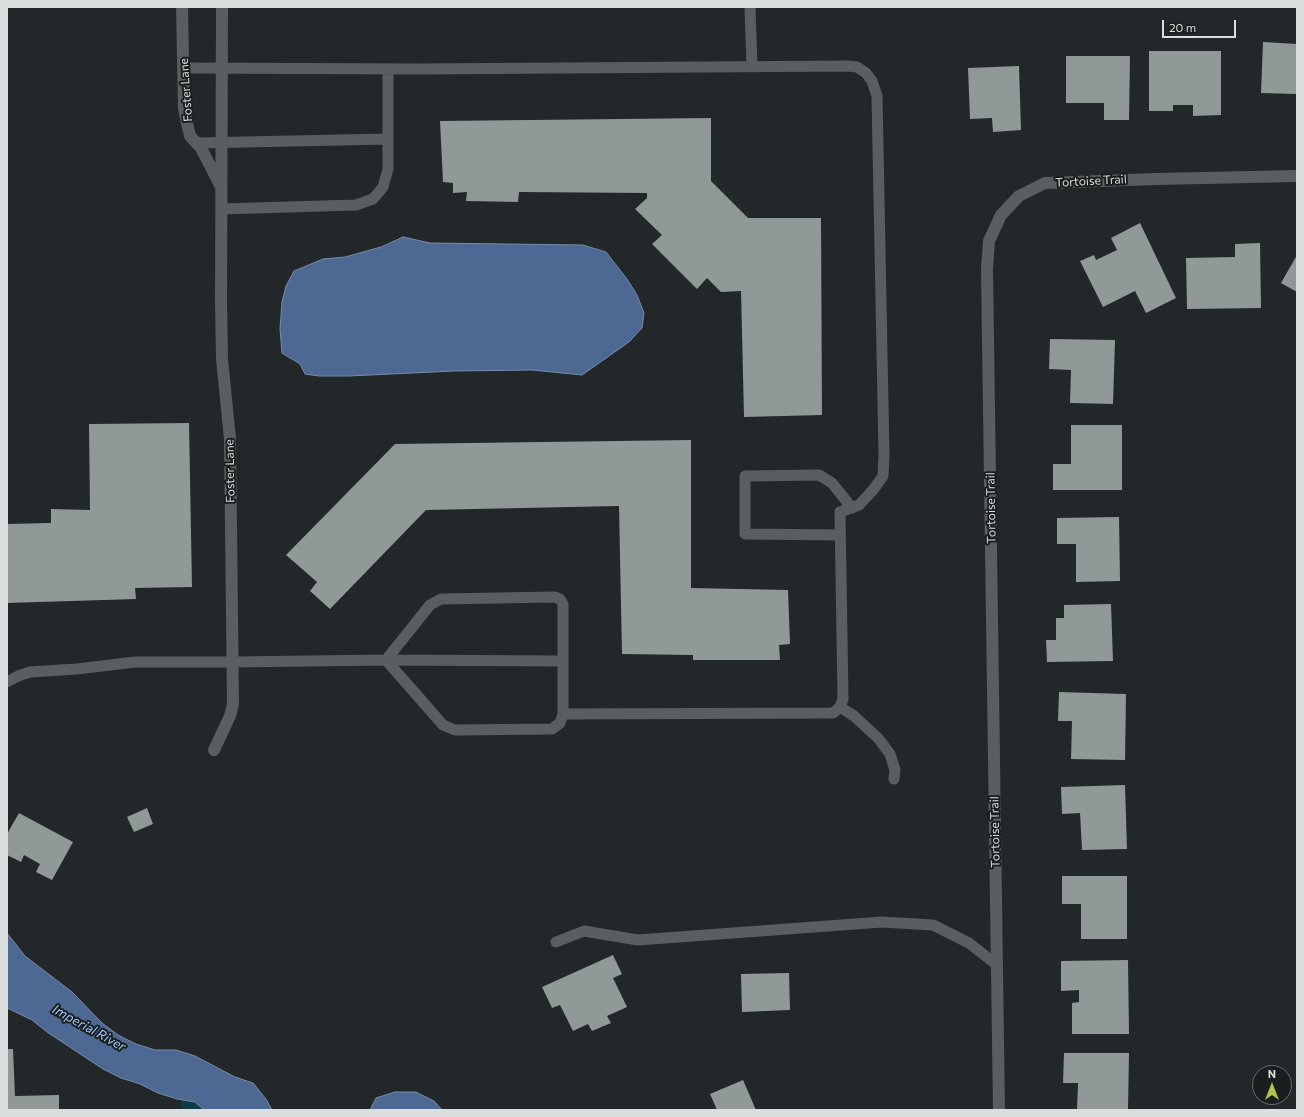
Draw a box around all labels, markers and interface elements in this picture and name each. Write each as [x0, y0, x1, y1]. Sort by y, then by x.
scale bar [1164, 12, 1238, 38]
text: 20 m [1169, 20, 1196, 34]
street label: Foster Lane [177, 58, 195, 122]
street label: Tortoise Trail [1055, 172, 1127, 190]
street label: Foster Lane [222, 439, 238, 503]
street label: Tortoise Trail [983, 472, 999, 544]
street label: Tortoise Trail [987, 796, 1003, 868]
water label: Imperial River [50, 1001, 128, 1055]
north arrow [1252, 1065, 1292, 1105]
text: N [1268, 1067, 1276, 1080]

